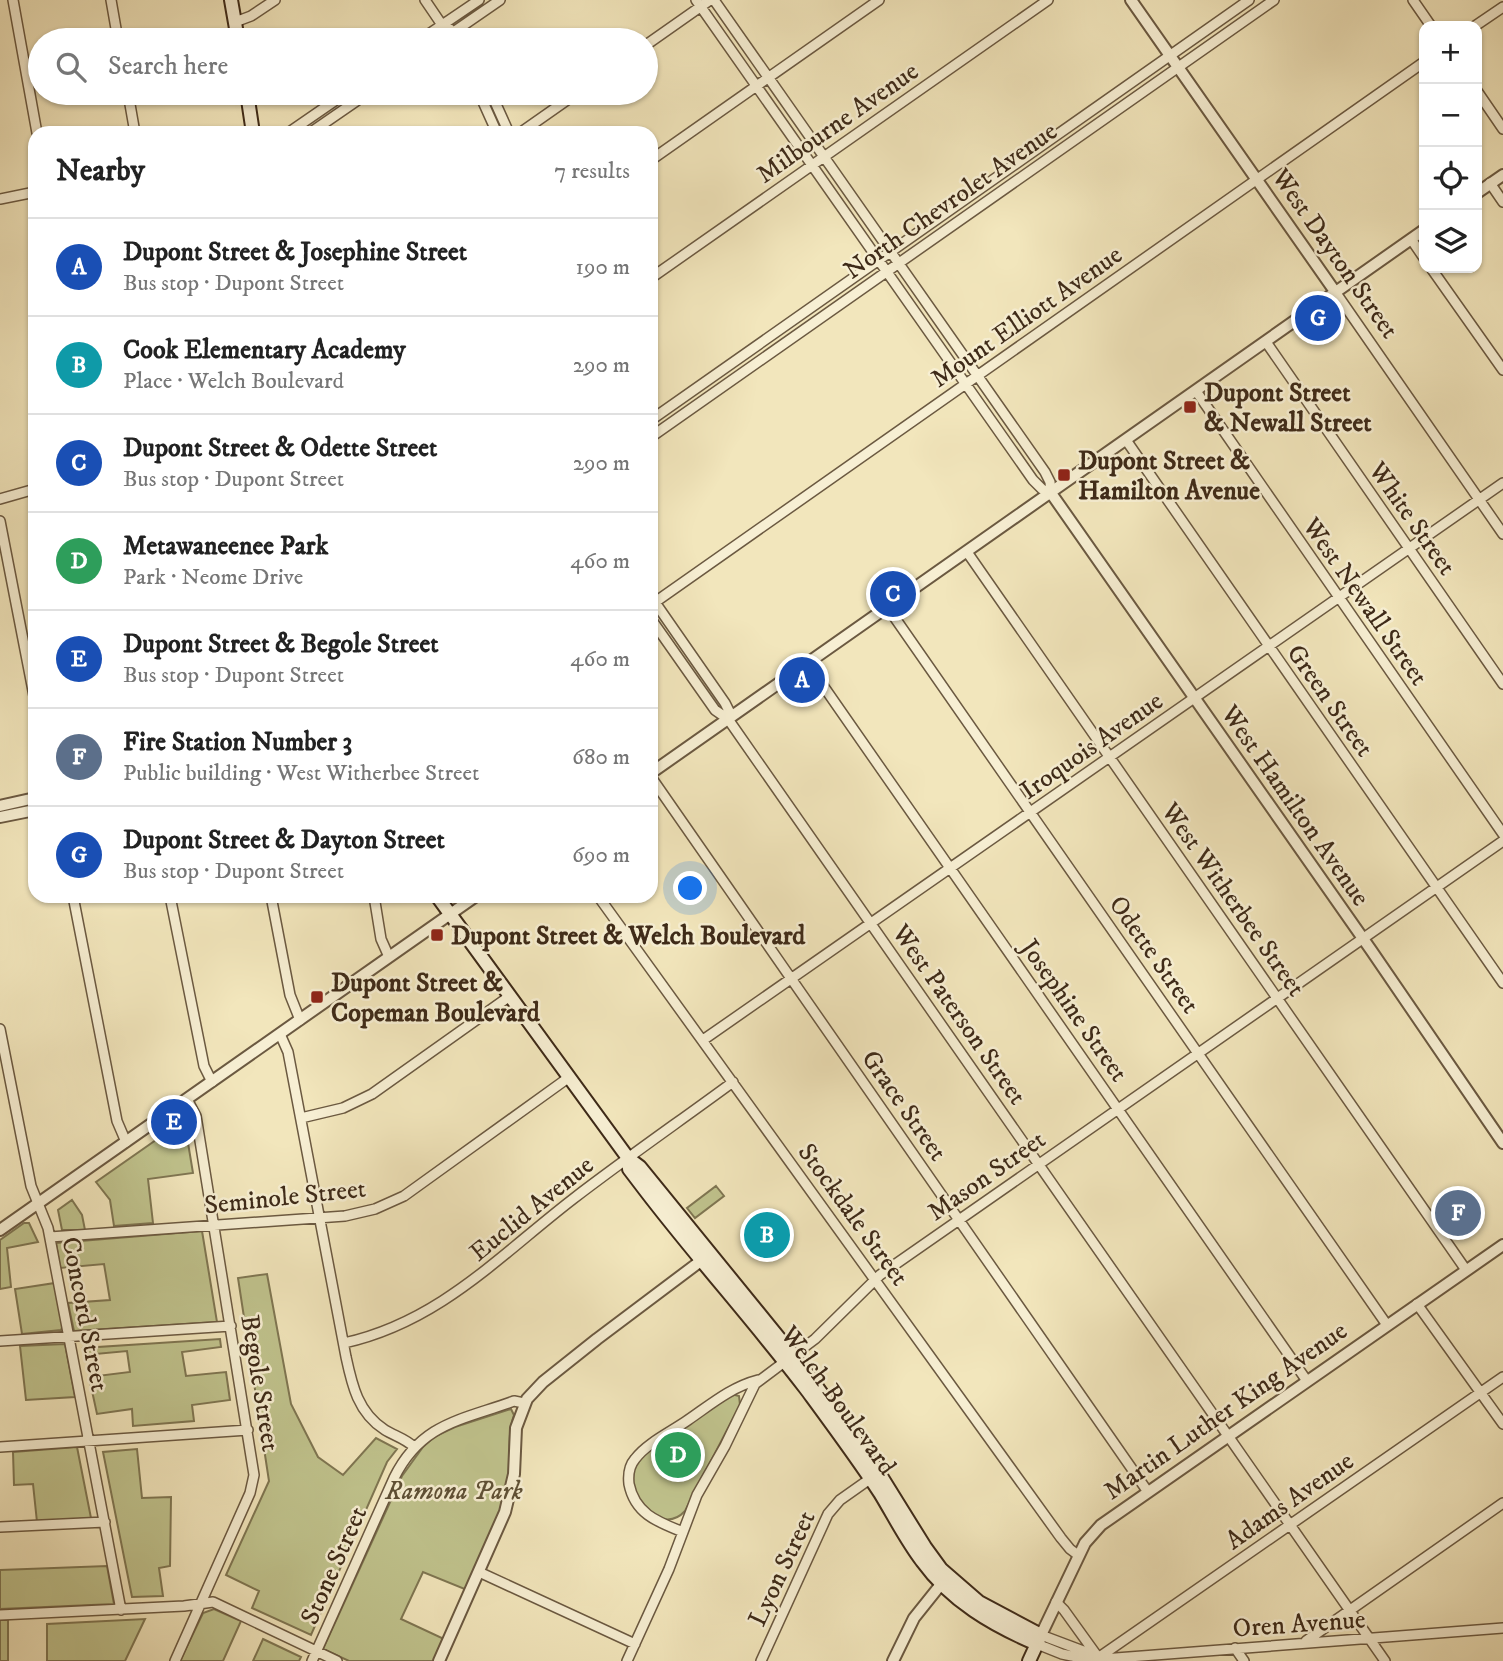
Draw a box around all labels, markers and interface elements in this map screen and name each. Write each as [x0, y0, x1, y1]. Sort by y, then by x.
map controls [1419, 21, 1482, 273]
button: + [1419, 21, 1482, 84]
search box [28, 28, 658, 105]
icon: search [52, 48, 90, 86]
text: Search here [108, 50, 228, 83]
street label: Milbourne Avenue [751, 55, 925, 191]
button: − [1419, 84, 1482, 147]
street label: North Chevrolet Avenue [838, 115, 1064, 287]
button: locate [1419, 147, 1482, 210]
text: Nearby [56, 153, 145, 190]
text: 7 results [554, 157, 630, 186]
street label: West Dayton Street [1263, 162, 1406, 345]
button: layers [1419, 210, 1482, 273]
text: Dupont Street & Josephine Street [123, 236, 467, 269]
street label: Mount Elliott Avenue [925, 239, 1129, 396]
text: A [72, 253, 86, 282]
text: 190 m [576, 253, 630, 282]
text: Bus stop · Dupont Street [123, 269, 344, 298]
pin: G [1295, 292, 1341, 344]
text: Cook Elementary Academy [123, 334, 406, 367]
text: B [72, 351, 86, 380]
text: 290 m [573, 351, 630, 380]
text: Place · Welch Boulevard [123, 367, 344, 396]
place label: Dupont Street & Newall Street [1204, 377, 1372, 440]
marker: Dupont Street & Newall Street [1182, 399, 1198, 415]
text: Dupont Street & Odette Street [123, 432, 437, 465]
place label: Dupont Street & Hamilton Avenue [1078, 445, 1260, 508]
text: C [71, 449, 87, 478]
text: 290 m [573, 449, 630, 478]
street label: White Street [1360, 455, 1463, 582]
text: Bus stop · Dupont Street [123, 465, 344, 494]
marker: Dupont Street & Hamilton Avenue [1056, 467, 1072, 483]
street label: West Newall Street [1294, 511, 1435, 692]
text: Metawaneenee Park [123, 530, 328, 563]
text: D [70, 547, 88, 576]
text: 460 m [570, 547, 630, 576]
text: Park · Neome Drive [123, 563, 303, 592]
pin: C [870, 568, 916, 620]
text: Dupont Street & Begole Street [123, 628, 439, 661]
street label: Green Street [1279, 638, 1381, 764]
text: E [71, 645, 87, 674]
text: 460 m [570, 645, 630, 674]
pin: A [779, 654, 825, 706]
text: Bus stop · Dupont Street [123, 661, 344, 690]
street label: Iroquois Avenue [1014, 685, 1170, 808]
street label: West Hamilton Avenue [1212, 698, 1377, 913]
text: Fire Station Number 3 [123, 726, 352, 759]
text: F [72, 743, 86, 772]
text: 680 m [572, 743, 630, 772]
text: Public building · West Witherbee Street [123, 759, 479, 788]
street label: West Witherbee Street [1153, 796, 1312, 1003]
text: Dupont Street & Dayton Street [123, 824, 445, 857]
text: G [71, 841, 87, 870]
text: 690 m [572, 841, 630, 870]
text: Bus stop · Dupont Street [123, 857, 344, 886]
your location [673, 871, 707, 905]
street label: Odette Street [1101, 889, 1206, 1020]
street label: West Paterson Street [884, 917, 1033, 1111]
place label: Dupont Street & Welch Boulevard [451, 920, 806, 953]
marker: Dupont Street & Welch Boulevard [429, 927, 445, 943]
street label: Josephine Street [1011, 932, 1135, 1089]
place label: Dupont Street & Copeman Boulevard [331, 967, 541, 1030]
marker: Dupont Street & Copeman Boulevard [309, 989, 325, 1005]
street label: Grace Street [854, 1044, 954, 1168]
pin: E [151, 1096, 197, 1148]
street label: Mason Street [921, 1123, 1052, 1229]
street label: Stockdale Street [790, 1137, 916, 1293]
street label: Euclid Avenue [463, 1149, 601, 1269]
street label: Seminole Street [203, 1173, 368, 1222]
pin: F [1435, 1187, 1481, 1239]
pin: B [744, 1209, 790, 1261]
street label: Concord Street [53, 1234, 116, 1394]
street label: Begole Street [232, 1313, 287, 1454]
street label: Martin Luther King Avenue [1098, 1315, 1354, 1508]
street label: Welch Boulevard [772, 1319, 903, 1482]
pin: D [655, 1429, 701, 1481]
street label: Adams Avenue [1219, 1445, 1360, 1558]
park label: Ramona Park [384, 1475, 523, 1508]
street label: Stone Street [294, 1501, 375, 1630]
street label: Lyon Street [741, 1505, 824, 1632]
street label: Oren Avenue [1232, 1603, 1367, 1646]

